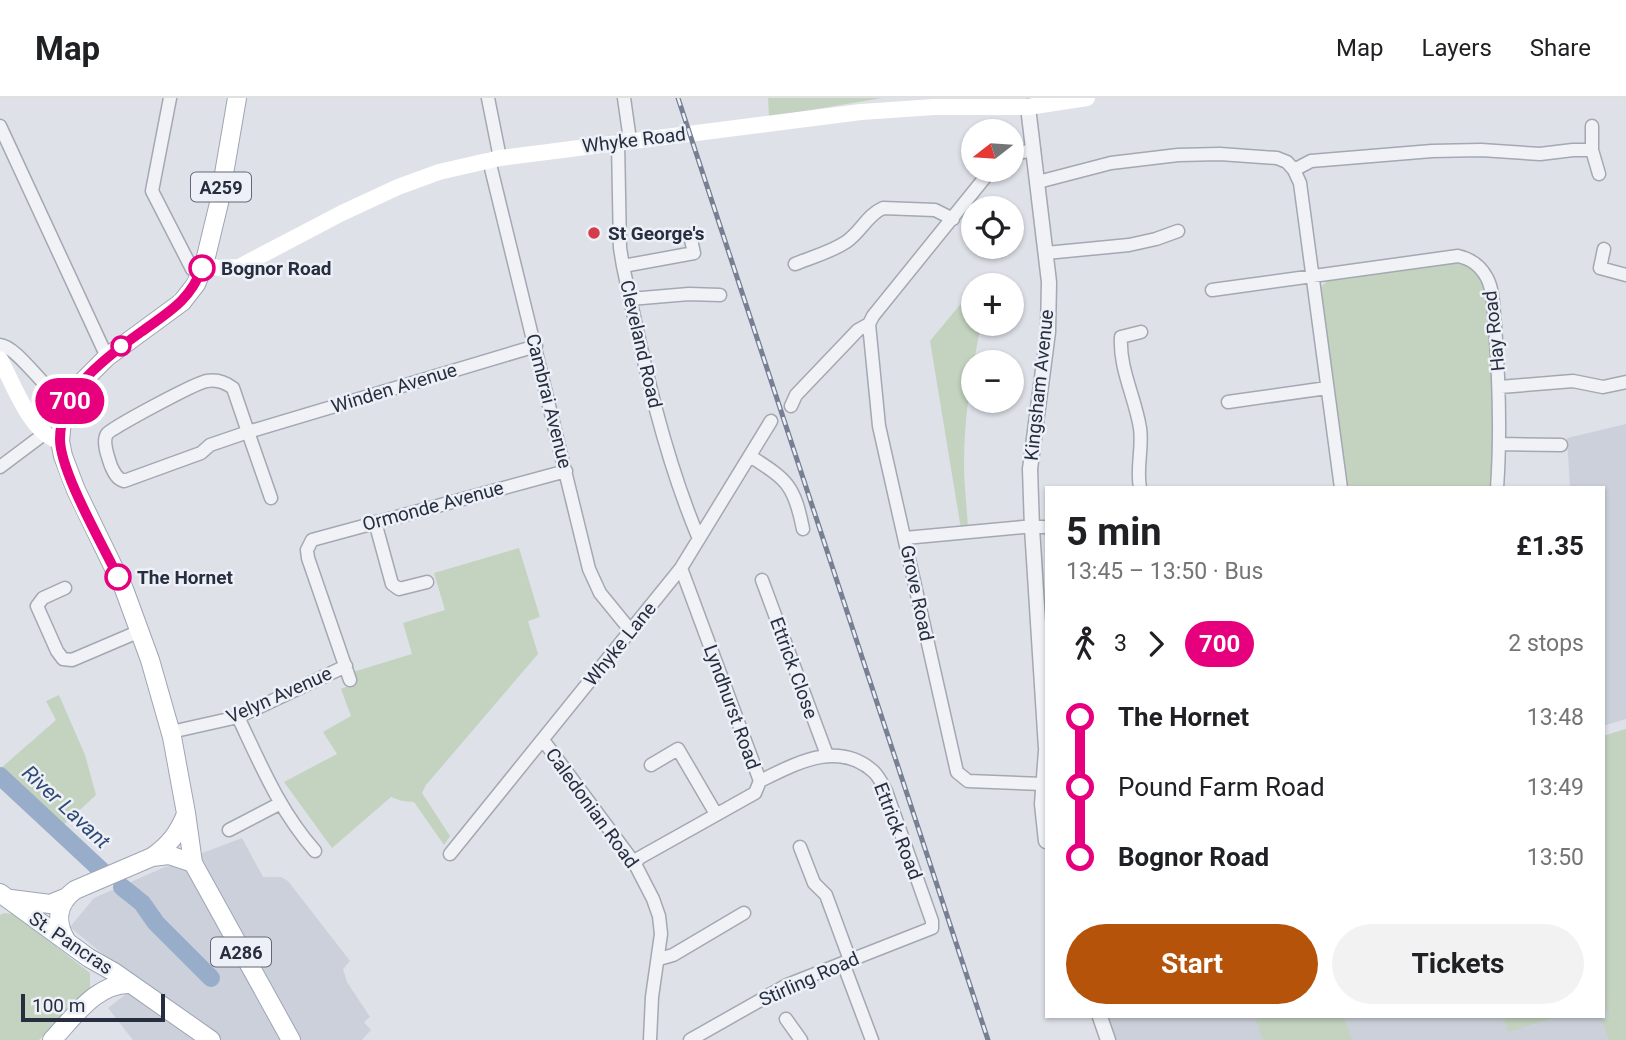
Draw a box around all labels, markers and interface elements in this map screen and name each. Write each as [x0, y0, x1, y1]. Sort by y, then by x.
text: Map [35, 29, 100, 68]
text: Map [1336, 34, 1384, 62]
text: Layers [1422, 34, 1492, 62]
text: Share [1530, 34, 1591, 62]
north arrow [961, 119, 1024, 182]
map controls [961, 119, 1024, 413]
street label: Whyke Road [581, 122, 687, 158]
road number: A259 [191, 172, 251, 202]
button: locate [961, 196, 1024, 259]
place label: St George's [608, 222, 705, 245]
marker: St George's [586, 225, 602, 241]
marker: Bognor Road [189, 255, 215, 281]
place label: Bognor Road [221, 257, 332, 280]
button: + [961, 273, 1024, 336]
street label: Cleveland Road [615, 278, 667, 410]
street label: Hay Road [1478, 289, 1510, 373]
street label: Kingsham Avenue [1020, 308, 1058, 462]
street label: Cambrai Avenue [521, 331, 577, 471]
unlabelled marker [111, 336, 131, 356]
button: − [961, 350, 1024, 413]
street label: Winden Avenue [328, 358, 460, 418]
line badge: 700 [30, 378, 110, 424]
text: 700 [49, 387, 91, 415]
street label: Ormonde Avenue [360, 476, 506, 536]
text: 5 min [1066, 510, 1162, 554]
text: £1.35 [1516, 531, 1584, 561]
street label: Grove Road [896, 543, 938, 643]
text: 13:45 – 13:50 · Bus [1066, 558, 1263, 585]
marker: The Hornet [105, 564, 131, 590]
place label: The Hornet [137, 566, 233, 589]
street label: Whyke Lane [579, 597, 661, 691]
street label: Ettrick Close [765, 614, 823, 722]
icon: walk [1066, 625, 1104, 663]
icon: forward [1137, 625, 1175, 663]
text: 3 [1114, 630, 1127, 657]
text: 700 [1199, 630, 1240, 658]
text: 2 stops [1508, 630, 1584, 657]
street label: Lyndhurst Road [699, 642, 765, 772]
street label: Velyn Avenue [223, 662, 335, 728]
text: The Hornet [1118, 702, 1249, 732]
text: 13:48 [1527, 704, 1584, 731]
street label: Caledonian Road [541, 743, 643, 873]
water label: River Lavant [17, 760, 115, 854]
text: Pound Farm Road [1118, 772, 1325, 802]
text: 13:49 [1527, 774, 1584, 801]
street label: Ettrick Road [869, 779, 927, 883]
text: Bognor Road [1118, 842, 1269, 872]
text: 13:50 [1527, 844, 1584, 871]
street label: St. Pancras [25, 907, 117, 979]
button: Start [1066, 924, 1318, 1004]
button: Tickets [1332, 924, 1584, 1004]
road number: A286 [211, 938, 271, 966]
street label: Stirling Road [755, 947, 863, 1011]
scale bar [21, 991, 164, 1023]
text: 100 m [32, 994, 85, 1017]

